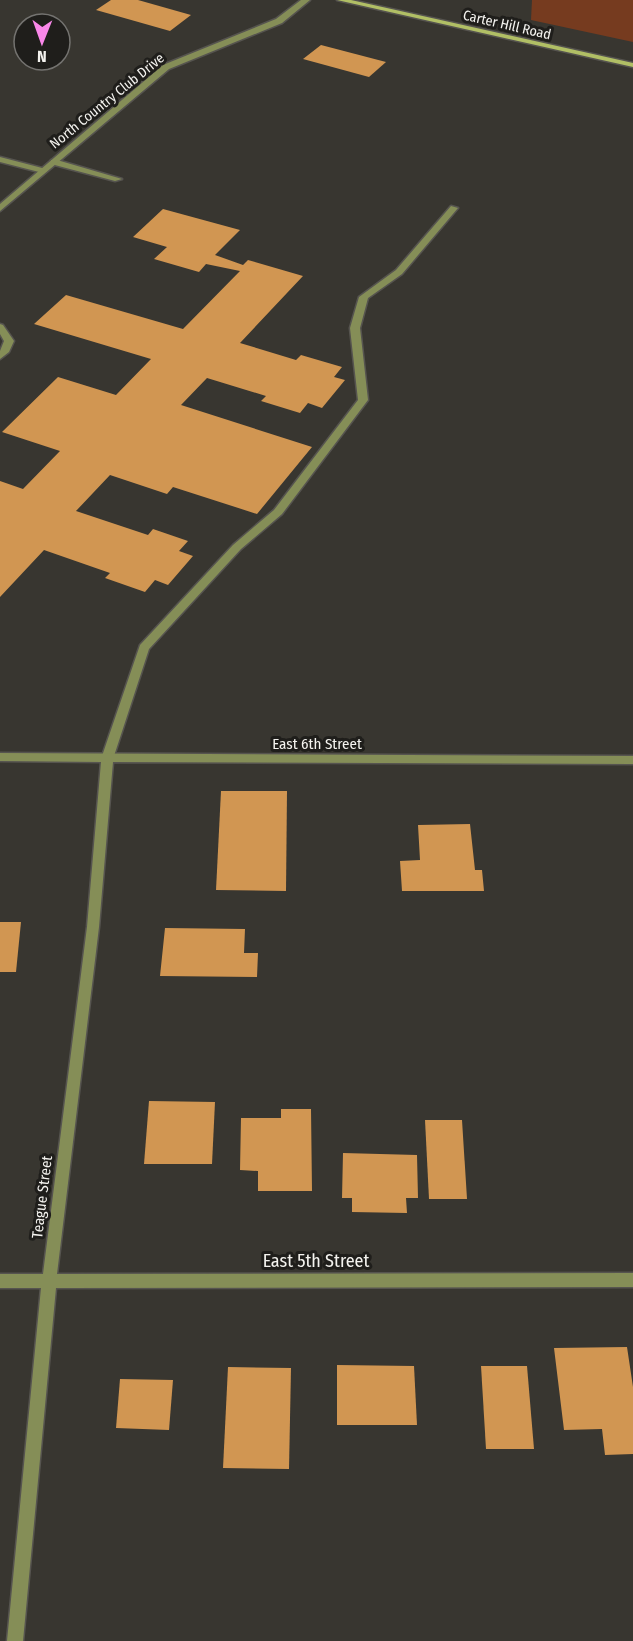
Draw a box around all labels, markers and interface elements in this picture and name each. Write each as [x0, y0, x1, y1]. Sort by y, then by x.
street label: Carter Hill Road [461, 7, 553, 43]
north arrow [12, 12, 72, 72]
text: N [37, 47, 47, 66]
street label: North Country Club Drive [46, 50, 168, 152]
street label: East 6th Street [272, 735, 362, 753]
street label: Teague Street [28, 1155, 56, 1239]
street label: East 5th Street [263, 1250, 369, 1272]

